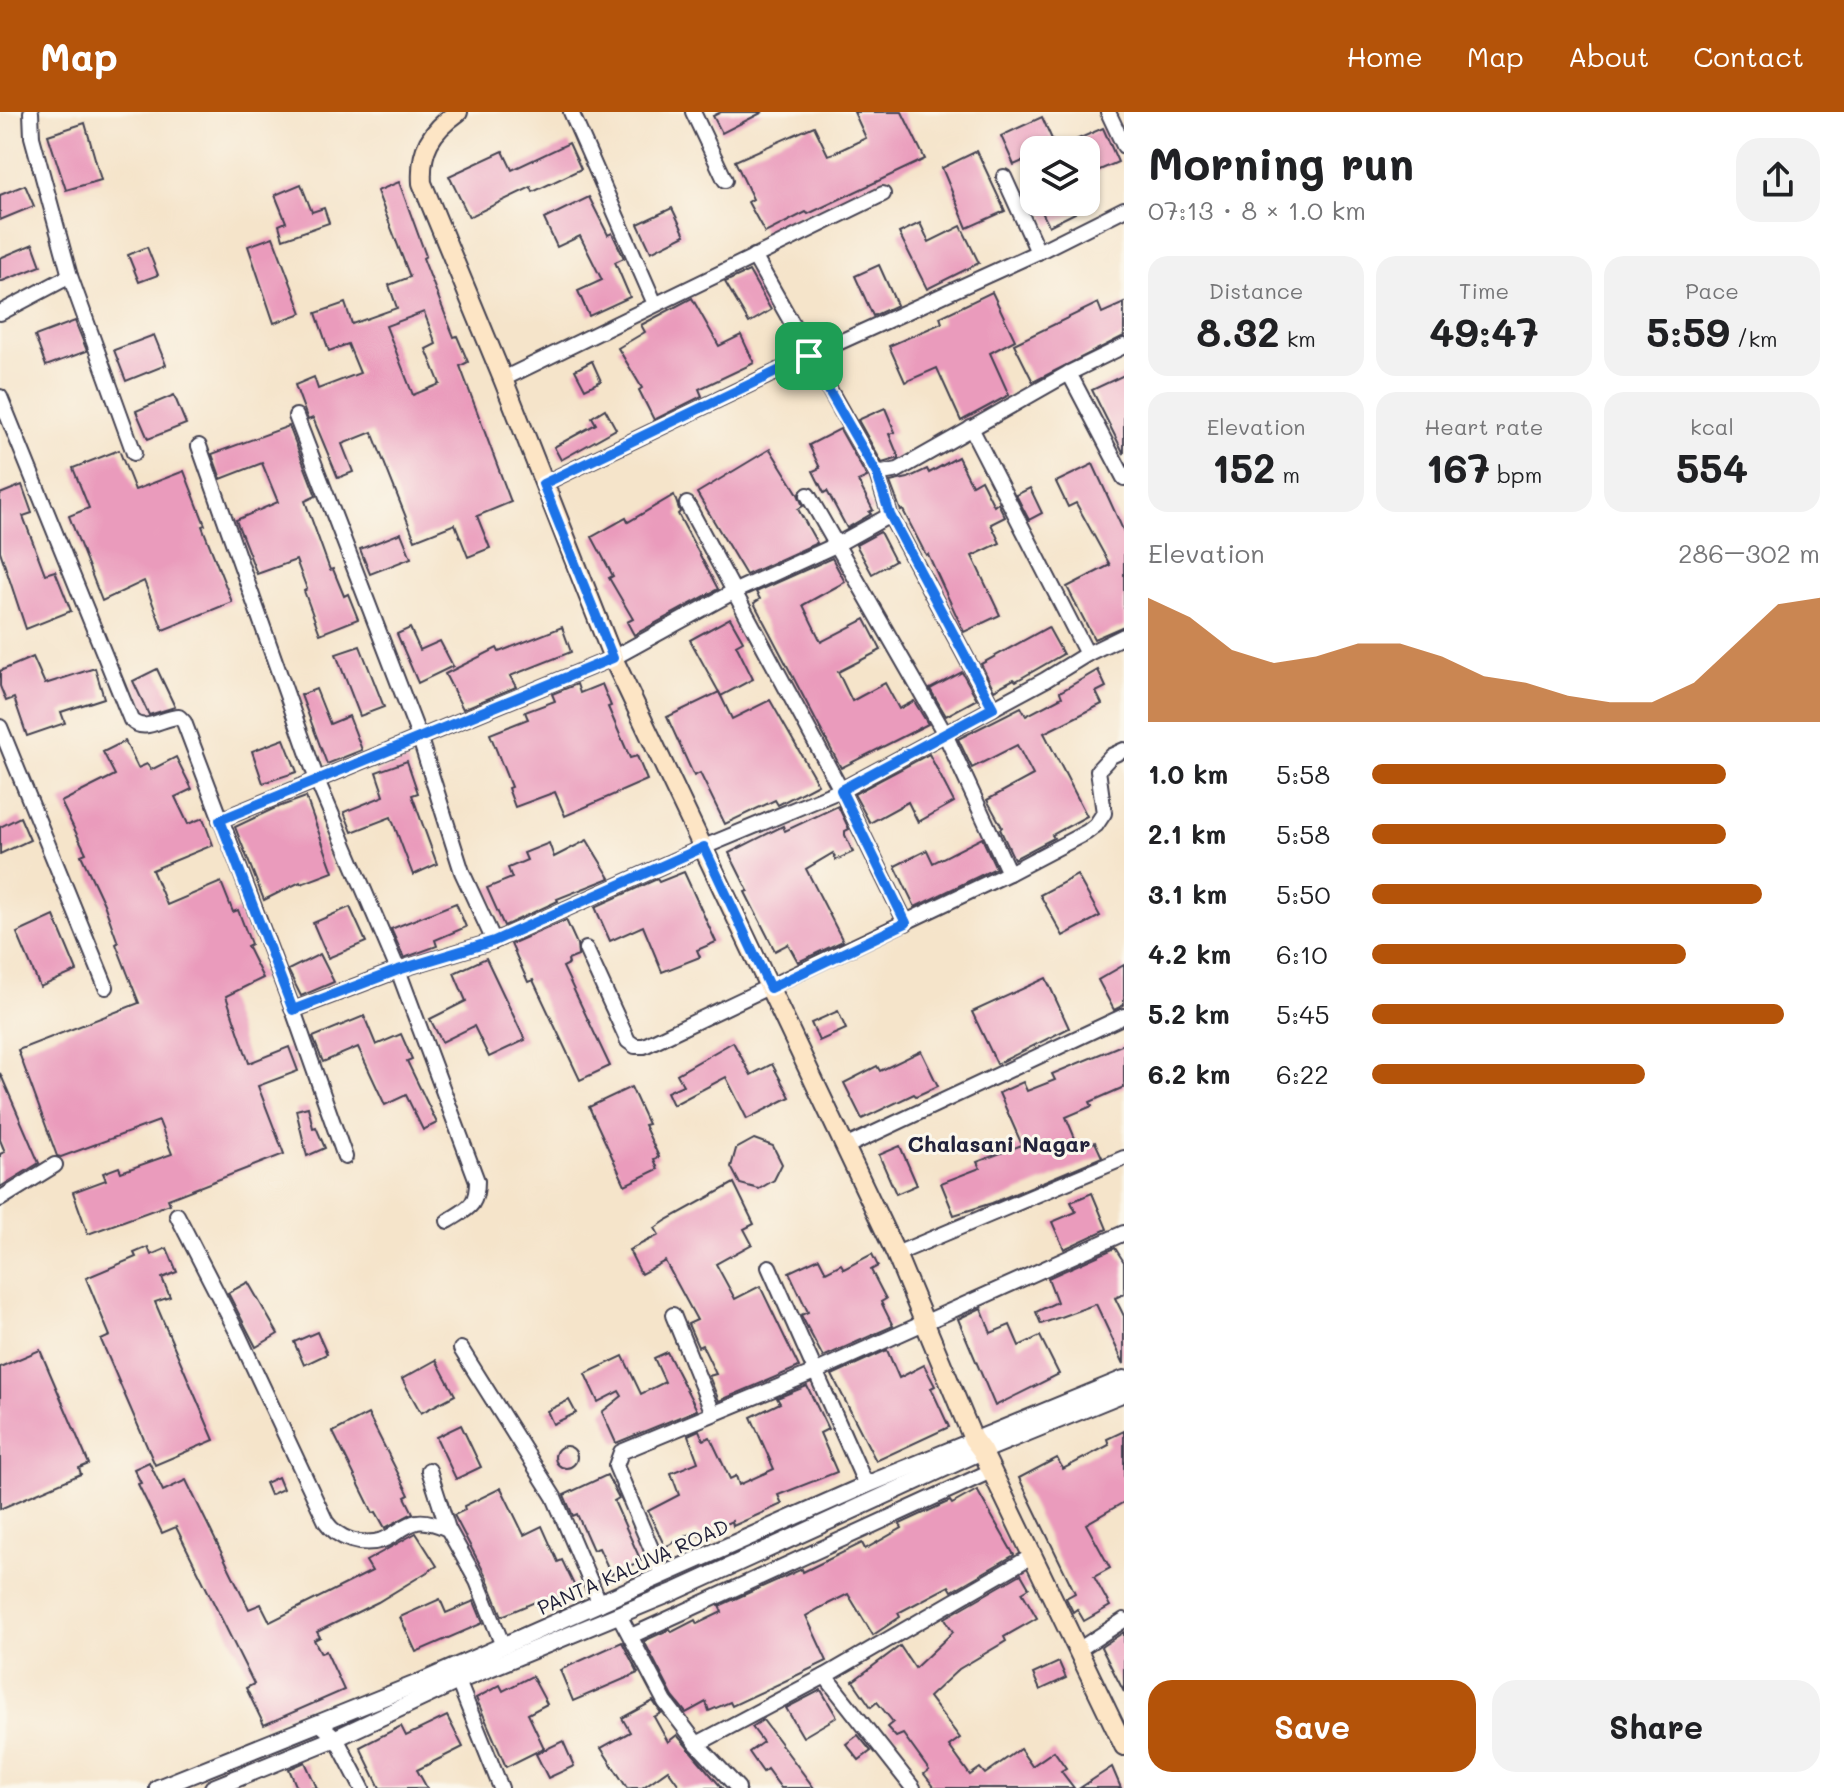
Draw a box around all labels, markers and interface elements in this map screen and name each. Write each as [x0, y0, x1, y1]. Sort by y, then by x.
text: Map [40, 31, 118, 81]
text: Home [1347, 38, 1423, 74]
text: Map [1467, 38, 1524, 74]
text: About [1568, 38, 1649, 74]
text: Contact [1693, 38, 1804, 74]
text: Morning run [1148, 134, 1414, 191]
map controls [1020, 136, 1100, 216]
button: layers [1020, 136, 1100, 216]
button: share [1736, 138, 1820, 222]
text: 07:13 · 8 × 1.0 km [1148, 193, 1366, 227]
text: Distance [1209, 276, 1303, 305]
text: Time [1459, 276, 1509, 305]
text: Pace [1685, 276, 1739, 305]
text: 8.32 [1196, 305, 1280, 357]
text: 49:47 [1429, 305, 1539, 357]
text: 5:59 [1646, 305, 1730, 357]
pin [775, 322, 843, 390]
text: km [1280, 324, 1316, 353]
text: /km [1730, 324, 1778, 353]
icon: arrive [787, 334, 831, 378]
text: Elevation [1207, 412, 1305, 441]
text: Heart rate [1425, 412, 1543, 441]
text: kcal [1690, 412, 1734, 441]
text: 152 [1212, 441, 1275, 493]
text: 167 [1426, 441, 1490, 493]
text: 554 [1676, 441, 1748, 493]
text: m [1275, 460, 1300, 489]
text: bpm [1490, 460, 1542, 489]
text: Elevation [1148, 536, 1265, 570]
text: 286–302 m [1678, 536, 1820, 570]
text: 1.0 km [1148, 757, 1228, 791]
text: 5:58 [1276, 757, 1330, 791]
text: 2.1 km [1148, 817, 1226, 851]
text: 5:58 [1276, 817, 1330, 851]
text: 3.1 km [1148, 877, 1227, 911]
text: 5:50 [1276, 877, 1330, 911]
text: 4.2 km [1148, 937, 1231, 971]
text: 6:10 [1276, 937, 1327, 971]
text: 5.2 km [1148, 997, 1230, 1031]
text: 5:45 [1276, 997, 1330, 1031]
text: 6.2 km [1148, 1057, 1230, 1091]
text: 6:22 [1276, 1057, 1329, 1091]
district label: Chalasani Nagar [908, 1129, 1090, 1158]
street label: PANTA KALUVA ROAD [533, 1512, 732, 1620]
button: Save [1148, 1680, 1476, 1772]
button: Share [1492, 1680, 1820, 1772]

